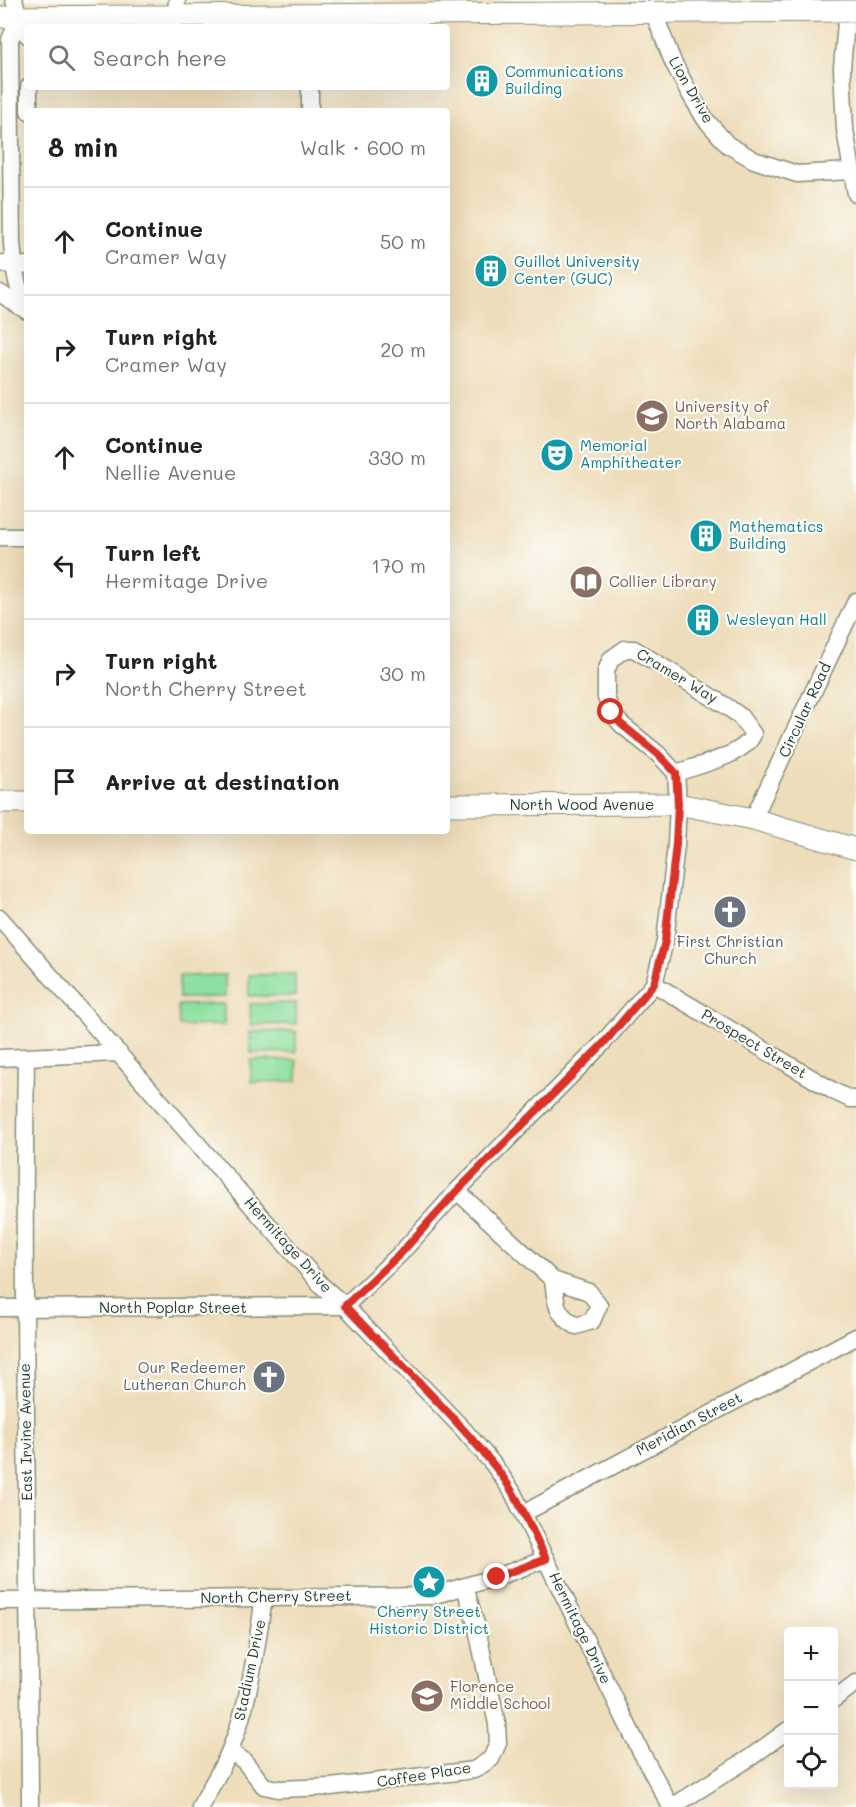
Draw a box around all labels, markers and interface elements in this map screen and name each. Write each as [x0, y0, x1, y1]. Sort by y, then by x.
search box [24, 24, 450, 90]
icon: search [45, 41, 78, 74]
text: Search here [93, 43, 227, 72]
street label: Lion Drive [665, 52, 719, 127]
place label: Communications Building [505, 61, 623, 98]
building icon: Communications Building [464, 63, 500, 99]
text: 8 min [48, 130, 118, 164]
text: Walk · 600 m [300, 134, 426, 160]
text: Continue [105, 214, 203, 243]
icon: ahead [48, 225, 81, 258]
text: 50 m [380, 228, 426, 254]
text: Cramer Way [105, 243, 227, 269]
place label: Guillot University Center (GUC) [514, 251, 640, 288]
building icon: Guillot University Center (GUC) [473, 253, 509, 289]
text: Turn right [105, 322, 217, 351]
icon: right [48, 333, 81, 366]
text: 20 m [380, 336, 426, 362]
text: Cramer Way [105, 351, 227, 377]
place label: University of North Alabama [675, 396, 786, 433]
school or university icon: University of North Alabama [634, 398, 670, 434]
text: Continue [105, 430, 203, 459]
place label: Memorial Amphitheater [580, 435, 682, 472]
theatre icon: Memorial Amphitheater [539, 437, 575, 473]
icon: ahead [48, 441, 81, 474]
text: 330 m [368, 444, 426, 470]
text: Nellie Avenue [105, 459, 236, 485]
place label: Mathematics Building [729, 516, 823, 553]
building icon: Mathematics Building [688, 518, 724, 554]
text: Turn left [105, 538, 201, 567]
icon: left [48, 549, 81, 582]
text: 170 m [371, 552, 426, 578]
library icon: Collier Library [568, 564, 604, 600]
text: Hermitage Drive [105, 567, 268, 593]
place label: Collier Library [609, 571, 717, 591]
building icon: Wesleyan Hall [685, 602, 721, 638]
place label: Wesleyan Hall [726, 609, 827, 629]
street label: Cramer Way [633, 643, 722, 707]
text: Turn right [105, 646, 217, 675]
icon: right [48, 657, 81, 690]
street label: Circular Road [773, 659, 835, 760]
text: 30 m [380, 660, 426, 686]
text: North Cherry Street [105, 675, 307, 701]
route start [597, 698, 623, 724]
icon: arrive [48, 765, 81, 798]
text: Arrive at destination [105, 767, 340, 796]
street label: North Wood Avenue [510, 794, 654, 814]
church icon: First Christian Church [712, 894, 748, 930]
place label: First Christian Church [677, 931, 783, 968]
street label: Prospect Street [698, 1004, 811, 1082]
street label: Hermitage Drive [240, 1192, 337, 1297]
street label: North Poplar Street [99, 1297, 247, 1317]
place label: Our Redeemer Lutheran Church [123, 1357, 246, 1394]
church icon: Our Redeemer Lutheran Church [251, 1359, 287, 1395]
street label: East Irvine Avenue [14, 1363, 36, 1501]
street label: Meridian Street [632, 1387, 745, 1460]
route end [483, 1563, 509, 1589]
place icon: Cherry Street Historic District [411, 1564, 447, 1600]
street label: Hermitage Drive [545, 1568, 617, 1687]
street label: North Cherry Street [200, 1585, 352, 1607]
place label: Cherry Street Historic District [369, 1601, 489, 1638]
street label: Stadium Drive [229, 1617, 270, 1722]
map controls [784, 1627, 838, 1789]
button: + [784, 1627, 838, 1681]
place label: Florence Middle School [450, 1676, 551, 1713]
school or university icon: Florence Middle School [409, 1678, 445, 1714]
button: − [784, 1681, 838, 1735]
button: locate [784, 1735, 838, 1789]
street label: Coffee Place [375, 1757, 472, 1791]

